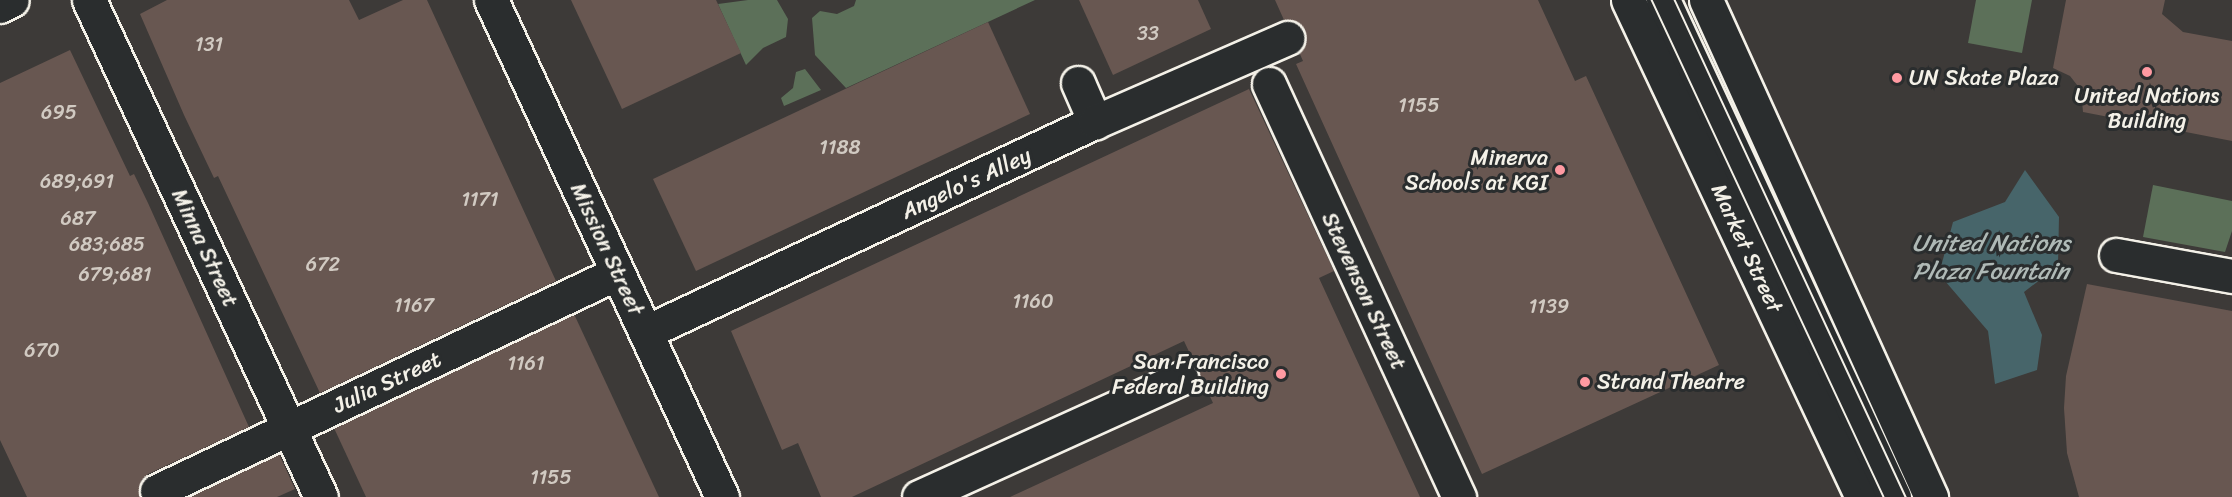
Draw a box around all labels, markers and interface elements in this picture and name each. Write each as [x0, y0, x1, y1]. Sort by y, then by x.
house number: 33 [1137, 21, 1159, 45]
house number: 131 [195, 32, 223, 56]
place label: UN Skate Plaza [1909, 65, 2060, 91]
marker: United Nations Building [2140, 65, 2154, 79]
marker: UN Skate Plaza [1890, 71, 1904, 85]
place label: United Nations Building [2075, 82, 2219, 134]
house number: 1155 [1398, 93, 1440, 117]
house number: 695 [41, 100, 77, 124]
house number: 1188 [819, 135, 861, 159]
street label: Angelo's Alley [897, 141, 1035, 225]
place label: Minerva Schools at KGI [1405, 144, 1548, 196]
marker: Minerva Schools at KGI [1553, 163, 1567, 177]
house number: 689;691 [40, 169, 114, 193]
street label: Mission Street [565, 179, 649, 319]
street label: Market Street [1706, 179, 1788, 317]
street label: Minna Street [166, 184, 244, 312]
house number: 1171 [461, 187, 499, 211]
house number: 687 [61, 206, 95, 230]
street label: Stevenson Street [1316, 208, 1412, 374]
water label: United Nations Plaza Fountain [1912, 230, 2070, 286]
house number: 683;685 [69, 232, 145, 256]
house number: 672 [306, 252, 340, 276]
house number: 679;681 [78, 262, 152, 286]
house number: 1160 [1012, 289, 1054, 313]
house number: 1167 [394, 293, 434, 317]
house number: 1139 [1529, 294, 1569, 318]
house number: 670 [24, 338, 60, 362]
street label: Julia Street [329, 346, 445, 418]
place label: San Francisco Federal Building [1112, 348, 1269, 400]
house number: 1161 [507, 351, 545, 375]
marker: San Francisco Federal Building [1274, 367, 1288, 381]
place label: Strand Theatre [1597, 369, 1745, 395]
marker: Strand Theatre [1578, 375, 1592, 389]
house number: 1155 [530, 465, 572, 489]

